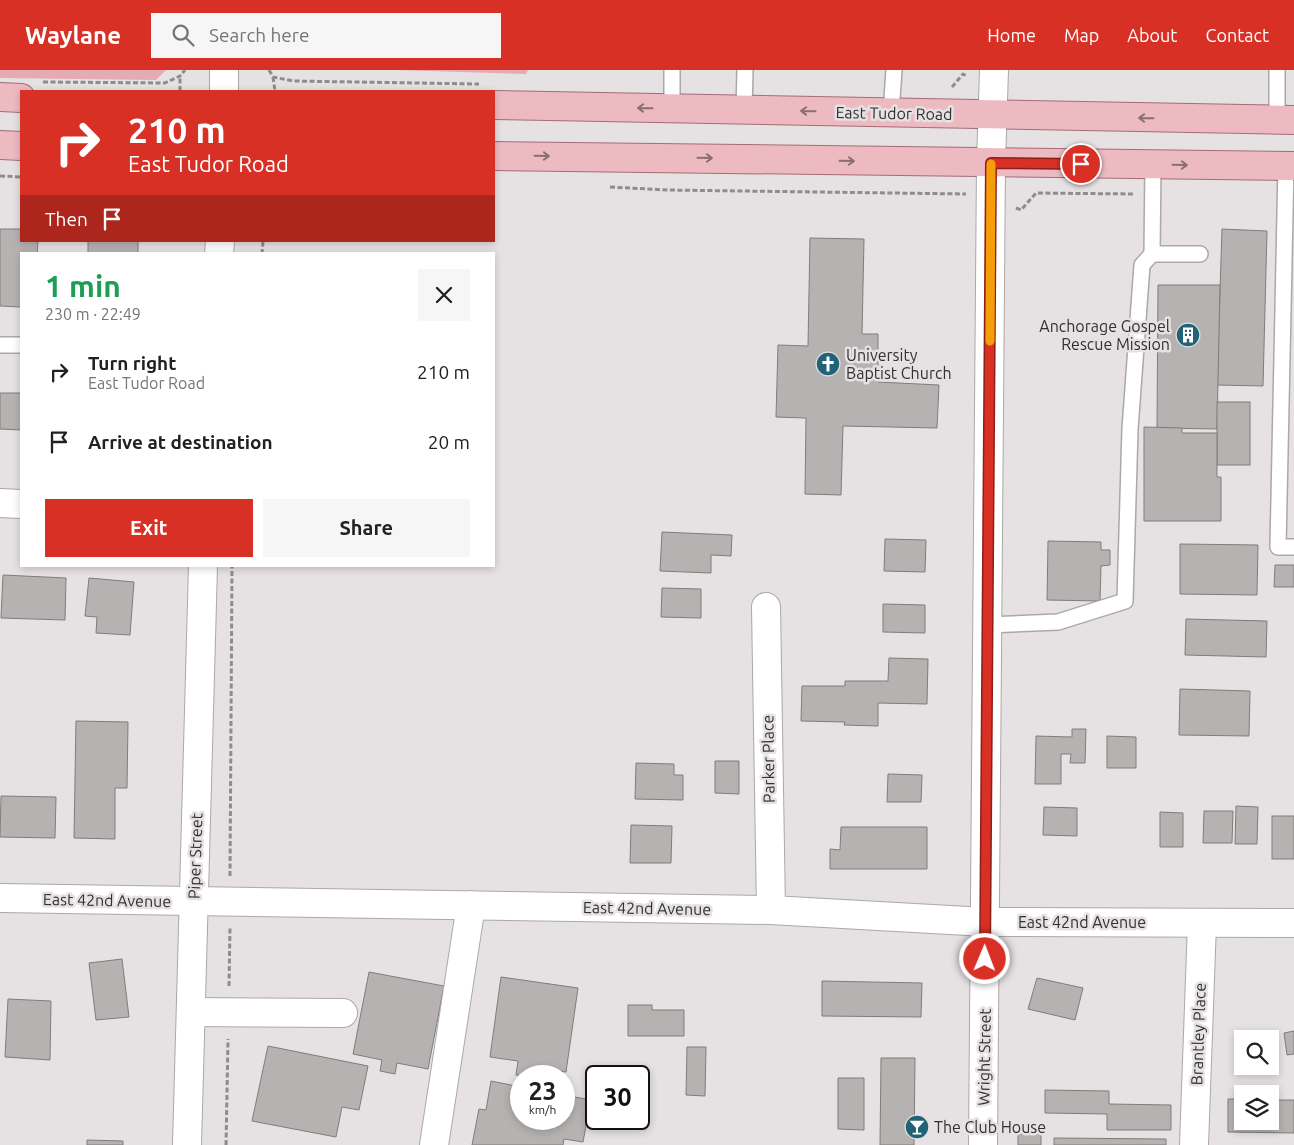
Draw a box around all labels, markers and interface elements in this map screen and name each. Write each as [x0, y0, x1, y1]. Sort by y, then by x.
search box [151, 13, 501, 58]
icon: search [169, 21, 197, 49]
text: Waylane [25, 22, 121, 49]
text: Search here [209, 24, 309, 46]
text: Home [987, 25, 1036, 45]
text: Map [1064, 25, 1099, 45]
text: About [1127, 25, 1177, 45]
text: Contact [1205, 25, 1269, 45]
one-way arrow [637, 103, 654, 113]
street label: East Tudor Road [835, 103, 953, 123]
one-way arrow [800, 106, 816, 116]
icon: right [45, 110, 110, 175]
text: 210 m [128, 110, 226, 150]
one-way arrow [1139, 113, 1155, 122]
pin [1060, 143, 1102, 185]
icon: arrive [1067, 150, 1095, 178]
text: East Tudor Road [128, 151, 289, 176]
one-way arrow [534, 151, 550, 161]
one-way arrow [697, 154, 713, 163]
one-way arrow [839, 156, 855, 165]
one-way arrow [1171, 160, 1187, 170]
icon: arrive [98, 205, 126, 233]
text: Then [45, 208, 88, 230]
text: 1 min [45, 269, 121, 303]
button: close [418, 269, 470, 321]
text: 230 m · 22:49 [45, 305, 141, 323]
place label: Anchorage Gospel Rescue Mission [1039, 317, 1170, 353]
building icon: Anchorage Gospel Rescue Mission [1175, 322, 1201, 348]
place label: University Baptist Church [846, 346, 952, 382]
church icon: University Baptist Church [815, 351, 841, 377]
text: Turn right [88, 352, 176, 374]
icon: right [45, 358, 73, 386]
text: 210 m [417, 361, 470, 383]
text: East Tudor Road [88, 374, 205, 392]
icon: arrive [45, 428, 73, 456]
text: Arrive at destination [88, 431, 273, 453]
text: 20 m [428, 431, 470, 453]
button: Exit [45, 499, 253, 557]
button: Share [263, 499, 470, 557]
street label: Parker Place [758, 715, 778, 803]
street label: Piper Street [185, 812, 206, 899]
street label: East 42nd Avenue [43, 890, 171, 910]
street label: East 42nd Avenue [583, 898, 711, 918]
street label: East 42nd Avenue [1018, 913, 1146, 931]
position arrow [958, 932, 1010, 984]
street label: Brantley Place [1187, 982, 1209, 1086]
street label: Wright Street [974, 1007, 994, 1106]
map controls [1234, 1030, 1279, 1130]
button: search [1234, 1030, 1279, 1075]
speed limit sign: 30 [585, 1065, 650, 1130]
text: 23 [528, 1077, 557, 1105]
button: layers [1234, 1085, 1279, 1130]
text: km/h [529, 1103, 556, 1116]
bar icon: The Club House [904, 1114, 930, 1140]
place label: The Club House [934, 1118, 1046, 1136]

